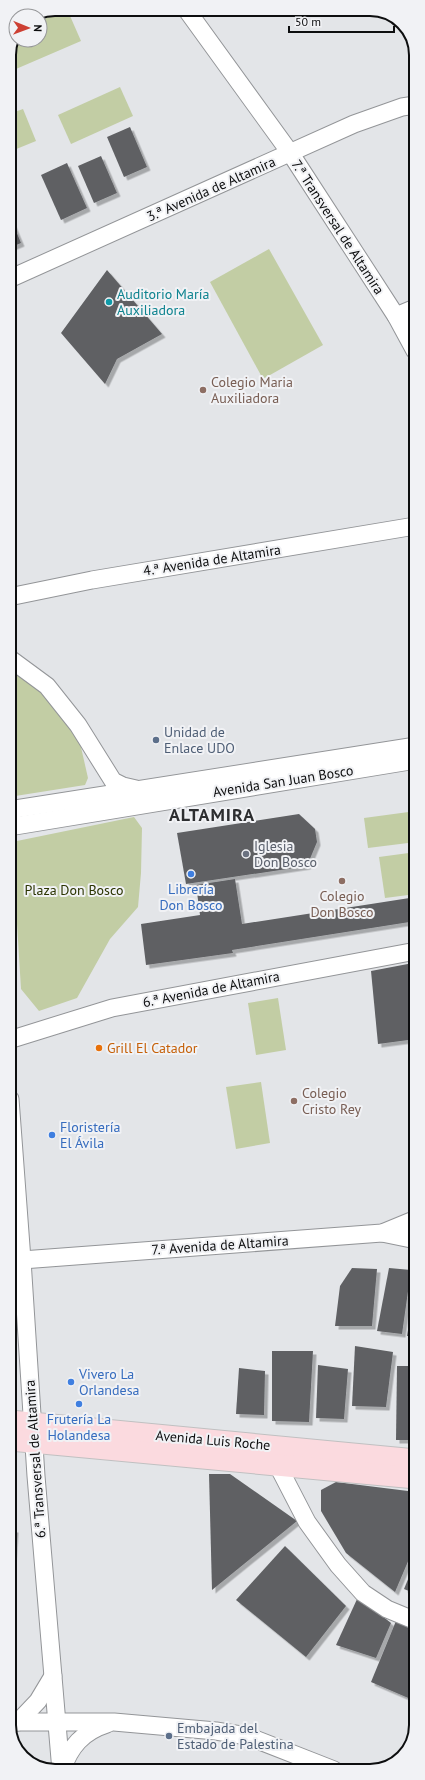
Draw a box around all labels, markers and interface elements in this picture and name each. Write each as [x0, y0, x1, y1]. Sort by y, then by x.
north arrow [8, 8, 48, 48]
scale bar [289, 8, 394, 34]
text: 50 m [295, 14, 321, 29]
text: N [31, 24, 45, 32]
street label: 3.ª Avenida de Altamira [144, 152, 278, 226]
street label: 7.ª Transversal de Altamira [288, 156, 388, 298]
place label: Auditorio María Auxiliadora [117, 285, 209, 319]
marker: Auditorio María Auxiliadora [104, 297, 114, 307]
place label: Colegio Maria Auxiliadora [211, 373, 293, 407]
marker: Colegio Maria Auxiliadora [198, 385, 208, 395]
street label: 4.ª Avenida de Altamira [142, 540, 282, 580]
place label: Unidad de Enlace UDO [164, 723, 235, 757]
marker: Unidad de Enlace UDO [151, 735, 161, 745]
street label: Avenida San Juan Bosco [212, 761, 354, 801]
district label: ALTAMIRA [169, 803, 255, 826]
place label: Iglesia Don Bosco [254, 837, 317, 871]
marker: Iglesia Don Bosco [241, 849, 251, 859]
marker: Librería Don Bosco [186, 869, 196, 879]
marker: Colegio Don Bosco [337, 876, 347, 886]
place label: Librería Don Bosco [159, 880, 223, 914]
park label: Plaza Don Bosco [25, 881, 123, 899]
place label: Colegio Don Bosco [310, 887, 374, 921]
street label: 6.ª Avenida de Altamira [141, 967, 281, 1011]
place label: Grill El Catador [107, 1039, 198, 1057]
marker: Grill El Catador [94, 1043, 104, 1053]
place label: Colegio Cristo Rey [302, 1084, 361, 1118]
marker: Colegio Cristo Rey [289, 1096, 299, 1106]
place label: Floristería El Ávila [60, 1118, 120, 1152]
marker: Floristería El Ávila [47, 1130, 57, 1140]
street label: 7.ª Avenida de Altamira [151, 1231, 289, 1259]
place label: Vivero La Orlandesa [78, 1365, 140, 1399]
marker: Vivero La Orlandesa [66, 1377, 76, 1387]
street label: 6.ª Transversal de Altamira [20, 1379, 50, 1539]
marker: Frutería La Holandesa [74, 1399, 84, 1409]
place label: Frutería La Holandesa [47, 1410, 111, 1444]
street label: Avenida Luis Roche [155, 1426, 271, 1454]
place label: Embajada del Estado de Palestina [177, 1719, 294, 1753]
marker: Embajada del Estado de Palestina [164, 1731, 174, 1741]

